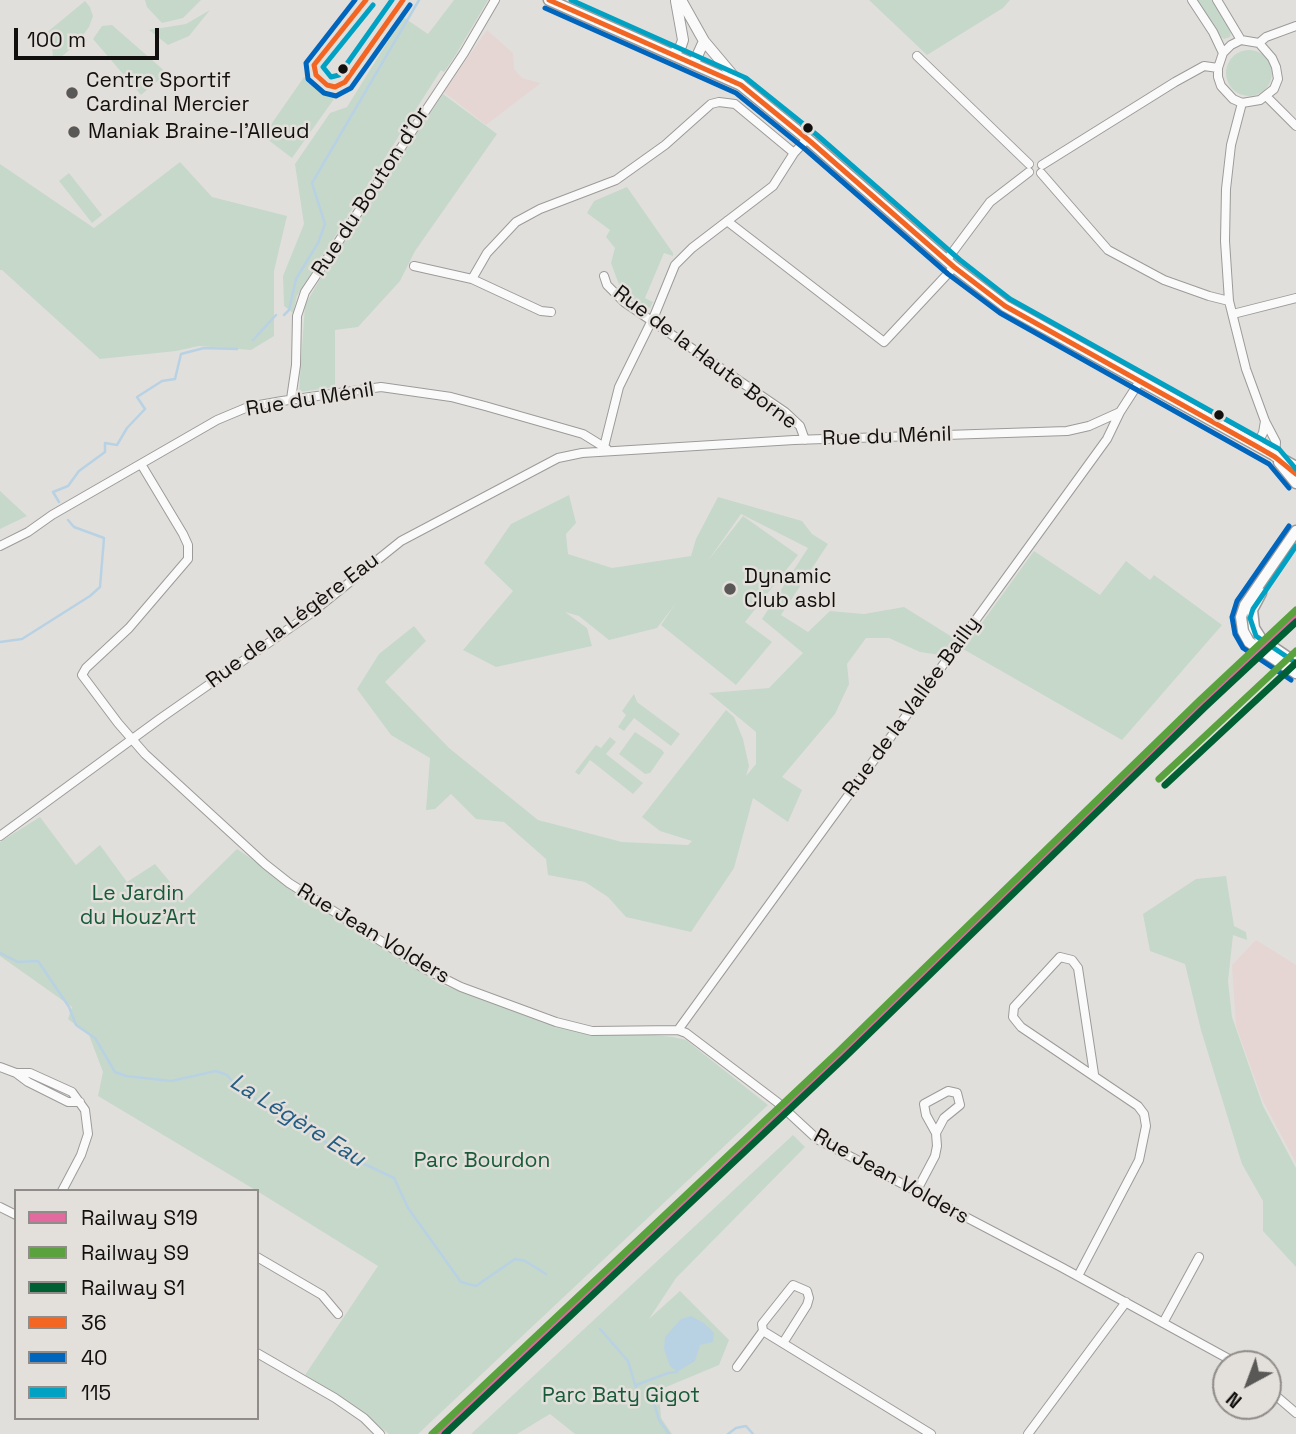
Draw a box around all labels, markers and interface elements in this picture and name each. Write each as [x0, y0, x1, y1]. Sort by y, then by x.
scale bar [18, 14, 163, 58]
text: 100 m [27, 26, 86, 53]
unlabelled marker [336, 62, 350, 76]
place label: Centre Sportif Cardinal Mercier [86, 68, 249, 118]
marker: Centre Sportif Cardinal Mercier [64, 85, 80, 101]
street label: Rue du Bouton d'Or [307, 103, 435, 281]
place label: Maniak Braine-l'Alleud [88, 119, 309, 145]
unlabelled marker [801, 121, 815, 135]
marker: Maniak Braine-l'Alleud [66, 124, 82, 140]
street label: Rue de la Haute Borne [608, 281, 802, 435]
street label: Rue du Ménil [244, 377, 376, 423]
unlabelled marker [1212, 408, 1226, 422]
street label: Rue du Ménil [822, 422, 952, 452]
street label: Rue de la Légère Eau [202, 548, 384, 694]
place label: Dynamic Club asbl [744, 564, 836, 614]
marker: Dynamic Club asbl [722, 581, 738, 597]
street label: Rue de la Vallée Bailly [838, 612, 986, 802]
street label: Rue Jean Volders [292, 878, 454, 990]
park label: Le Jardin du Houz’Art [80, 881, 196, 931]
water label: La Légère Eau [224, 1069, 370, 1173]
street label: Rue Jean Volders [809, 1124, 973, 1230]
park label: Parc Bourdon [414, 1148, 550, 1174]
legend [14, 1189, 259, 1420]
text: Railway S19 [81, 1204, 198, 1231]
text: Railway S9 [81, 1239, 189, 1266]
text: Railway S1 [81, 1274, 185, 1301]
text: 36 [81, 1309, 107, 1336]
text: 40 [81, 1344, 108, 1371]
north arrow [1212, 1350, 1282, 1420]
text: 115 [81, 1379, 111, 1406]
park label: Parc Baty Gigot [542, 1383, 700, 1409]
text: N [1221, 1386, 1247, 1413]

